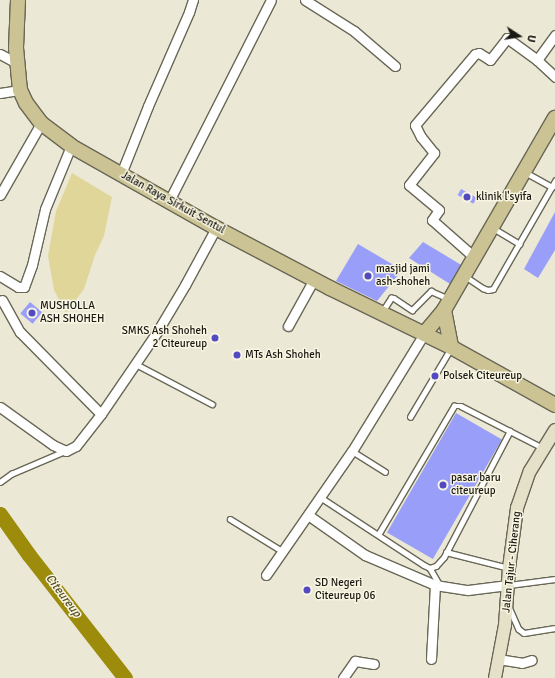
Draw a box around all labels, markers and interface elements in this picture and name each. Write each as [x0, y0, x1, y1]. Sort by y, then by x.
north arrow [499, 16, 539, 56]
text: U [524, 34, 538, 44]
street label: Jalan Raya Sirkuit Sentul [119, 169, 227, 237]
place label: klinik l'syifa [476, 190, 532, 204]
marker: klinik l'syifa [461, 191, 473, 203]
place label: masjid jami ash-shoheh [376, 263, 430, 289]
marker: masjid jami ash-shoheh [363, 271, 373, 281]
place label: MUSHOLLA ASH SHOHEH [40, 300, 105, 326]
marker: MUSHOLLA ASH SHOHEH [27, 308, 37, 318]
place label: SMKS Ash Shoheh 2 Citeureup [122, 325, 207, 351]
marker: SMKS Ash Shoheh 2 Citeureup [210, 333, 220, 343]
place label: MTs Ash Shoheh [245, 348, 321, 362]
marker: MTs Ash Shoheh [232, 350, 242, 360]
place label: Polsek Citeureup [443, 369, 522, 383]
marker: Polsek Citeureup [430, 371, 440, 381]
place label: pasar baru citeureup [451, 472, 501, 498]
marker: pasar baru citeureup [438, 480, 448, 490]
street label: Jalan Tajur - Ciherang [500, 511, 524, 613]
water label: Citeureup [42, 572, 84, 620]
place label: SD Negeri Citeureup 06 [315, 577, 375, 603]
marker: SD Negeri Citeureup 06 [302, 585, 312, 595]

